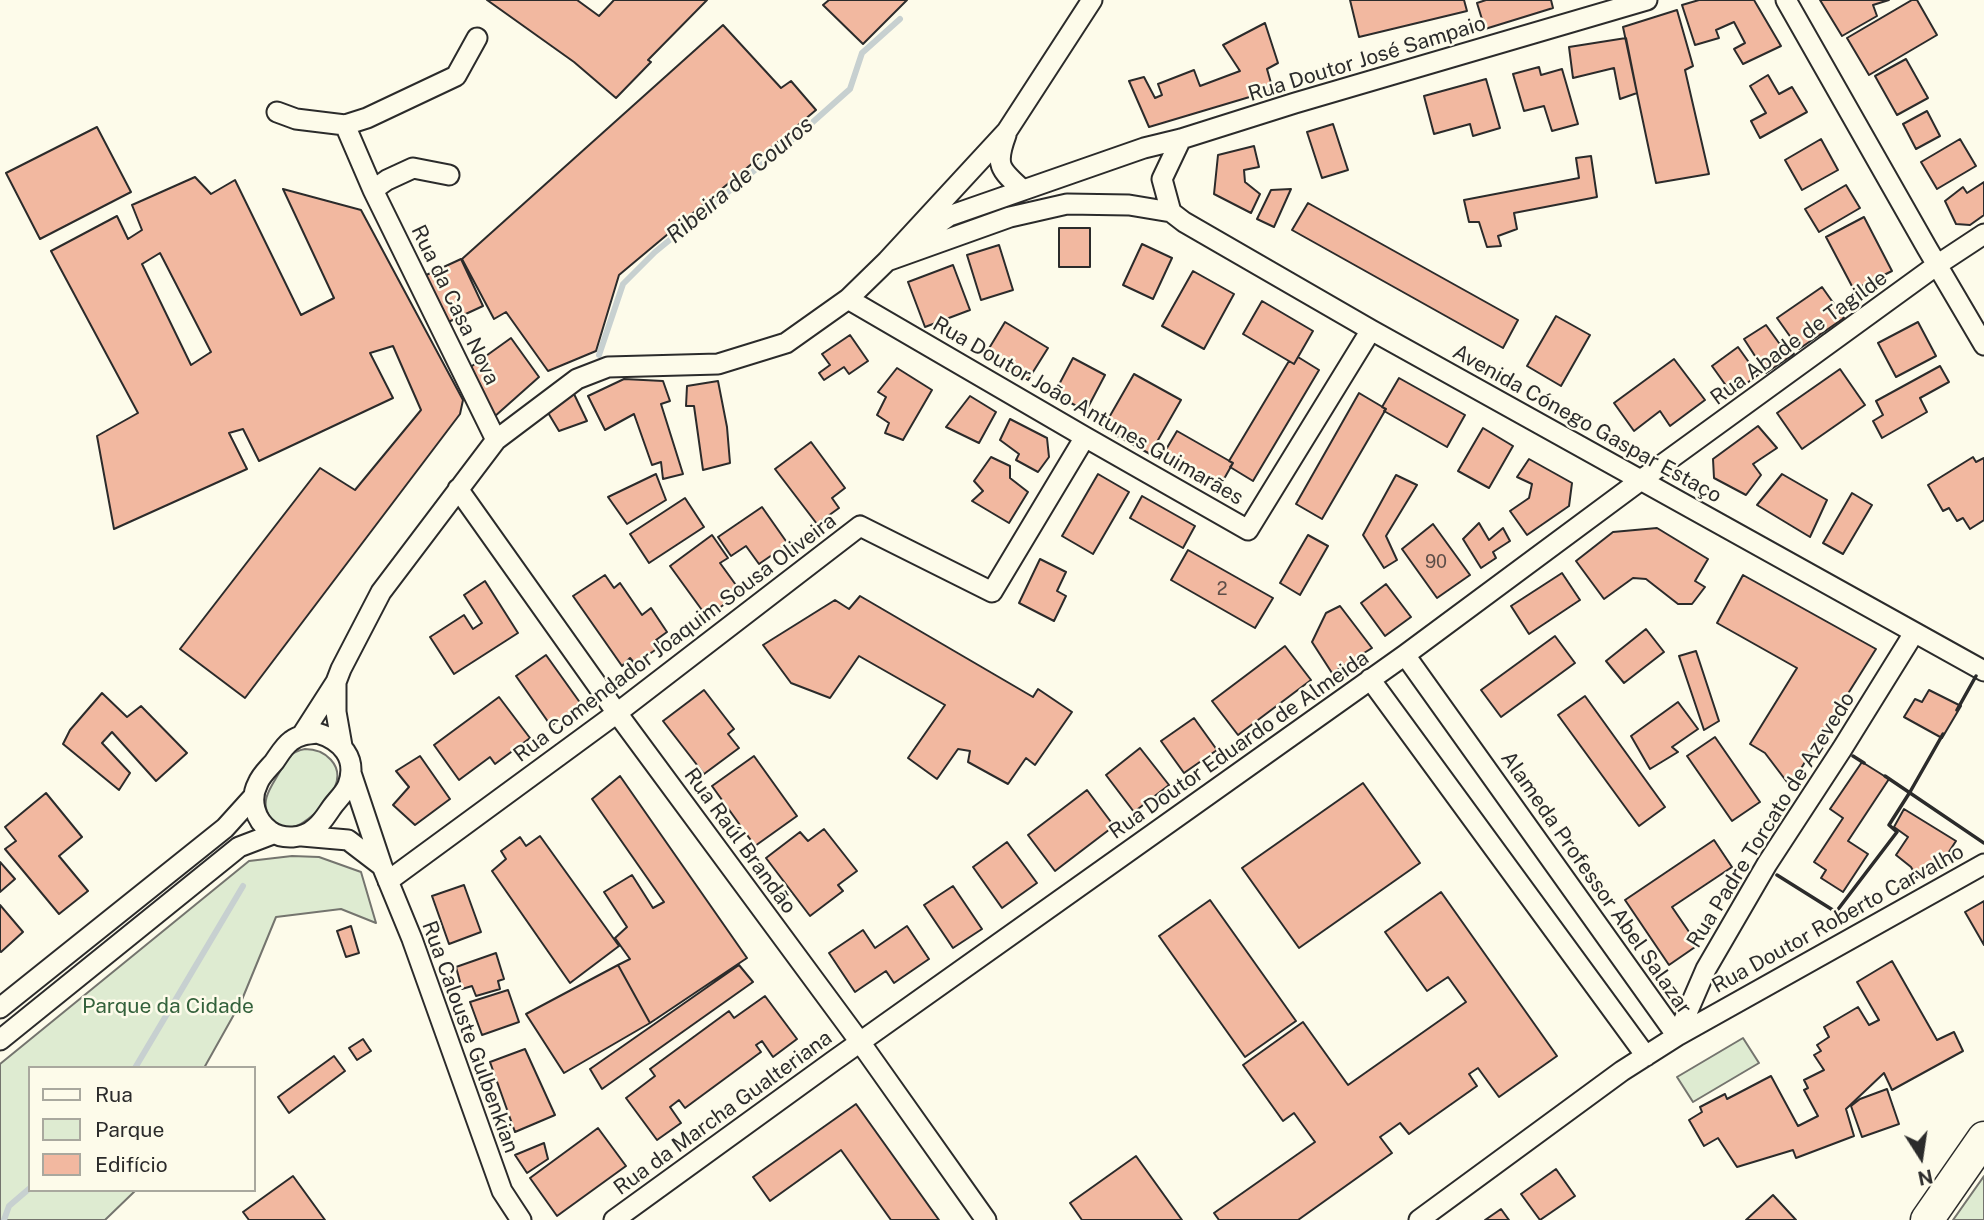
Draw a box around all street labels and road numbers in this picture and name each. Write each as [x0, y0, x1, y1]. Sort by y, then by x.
street label: Rua Doutor José Sampaio [1245, 11, 1489, 107]
street label: Rua da Casa Nova [405, 221, 505, 389]
street label: Rua Abade de Tagilde [1706, 265, 1892, 411]
street label: Rua Doutor João Antunes Guimarães [928, 311, 1248, 511]
street label: Avenida Cónego Gaspar Estaço [1448, 339, 1726, 509]
street label: Rua Comendador Joaquim Sousa Oliveira [509, 508, 841, 768]
street label: Rua Doutor Eduardo de Almeida [1104, 645, 1374, 845]
street label: Rua Padre Torcato de Azevedo [1682, 688, 1860, 952]
street label: Alameda Professor Abel Salazar [1495, 746, 1697, 1020]
street label: Rua Raúl Brandão [679, 763, 801, 919]
street label: Rua Doutor Roberto Carvalho [1708, 839, 1968, 999]
street label: Rua Calouste Gulbenkian [416, 917, 524, 1157]
street label: Rua da Marcha Gualteriana [609, 1025, 837, 1201]

